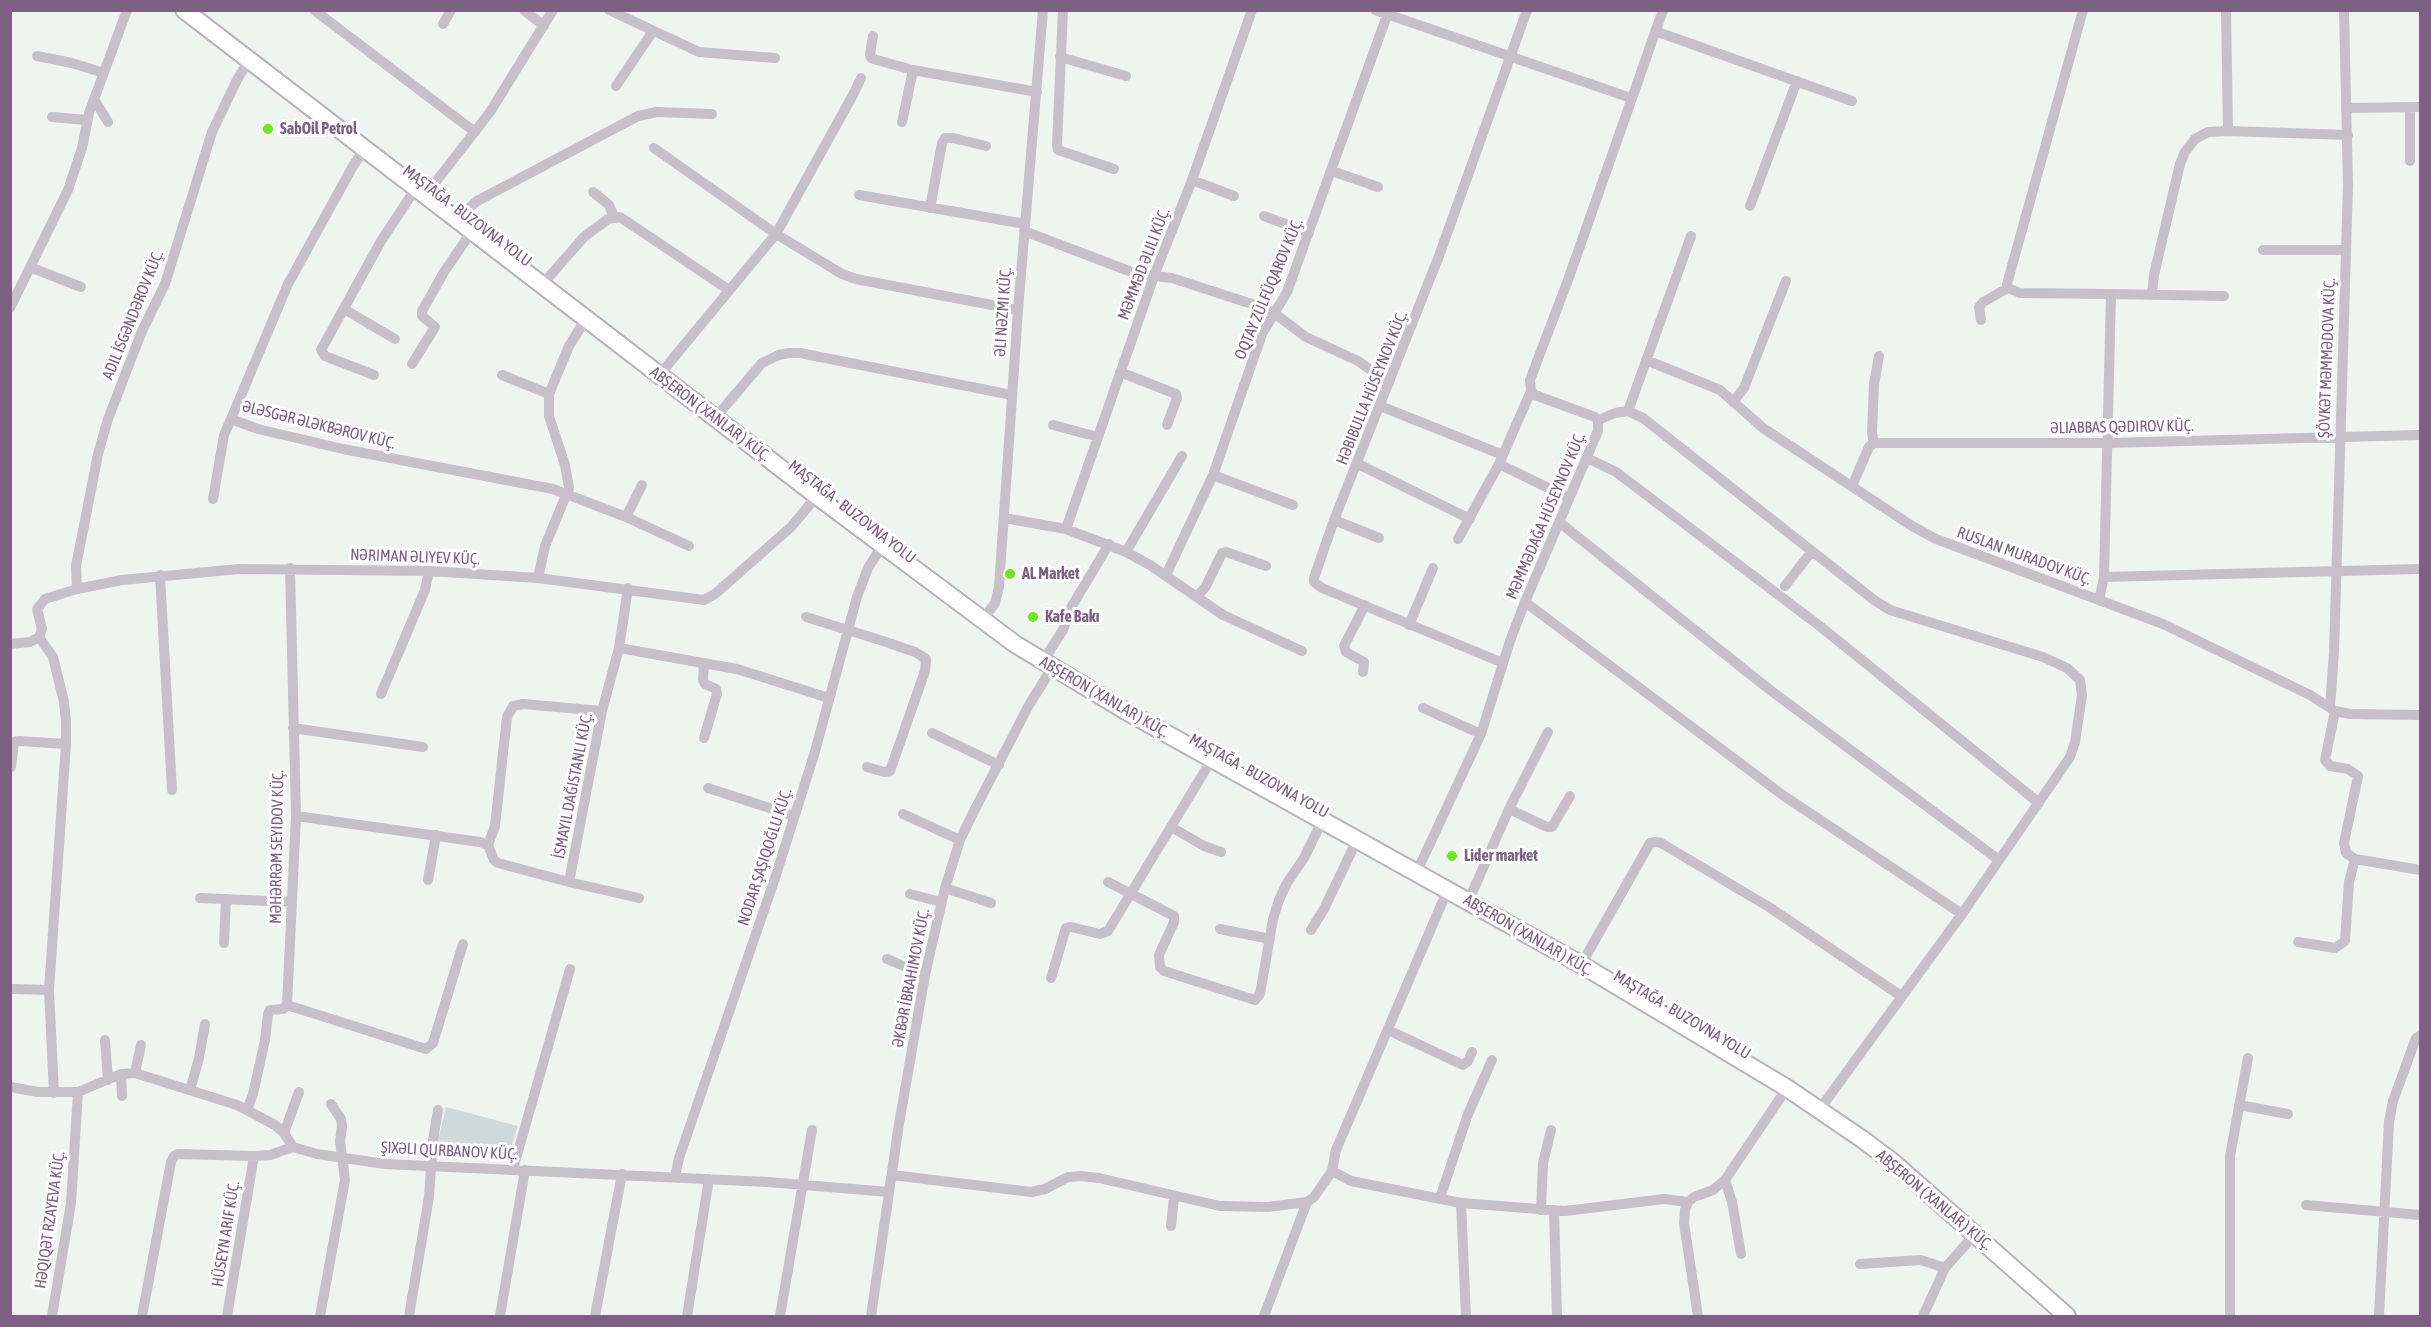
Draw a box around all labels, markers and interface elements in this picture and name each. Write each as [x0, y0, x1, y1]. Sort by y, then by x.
place label: SabOil Petrol [280, 119, 357, 139]
marker: SabOil Petrol [261, 122, 275, 136]
street label: MAŞTAĞA - BUZOVNA YOLU [399, 161, 535, 271]
street label: MƏMMƏD ƏLILI KÜÇ. [1114, 205, 1174, 323]
street label: OQTAY ZÜLFÜQAROV KÜÇ. [1231, 216, 1307, 362]
street label: ADIL İSGƏNDƏROV KÜÇ. [98, 247, 168, 383]
street label: ƏLI NƏZMI KÜÇ. [990, 267, 1016, 357]
street label: ŞÖVKƏT MƏMMƏDOVA KÜÇ. [2315, 278, 2339, 438]
street label: HƏBIBULLA HÜSEYNOV KÜÇ. [1332, 308, 1412, 468]
street label: ABŞERON ( XANLAR ) KÜÇ. [646, 362, 774, 466]
street label: ƏLƏSGƏR ƏLƏKBƏROV KÜÇ. [241, 397, 397, 453]
street label: ƏLIABBAS QƏDIROV KÜÇ. [2050, 416, 2194, 438]
street label: MƏMMƏDAĞA HÜSEYNOV KÜÇ. [1502, 430, 1590, 602]
street label: MAŞTAĞA - BUZOVNA YOLU [784, 456, 920, 568]
street label: RUSLAN MURADOV KÜÇ. [1954, 523, 2094, 589]
street label: NƏRIMAN ƏLIYEV KÜÇ. [350, 545, 480, 569]
place label: AL Market [1022, 564, 1080, 584]
marker: AL Market [1003, 567, 1017, 581]
place label: Kafe Bakı [1045, 607, 1099, 627]
marker: Kafe Bakı [1026, 610, 1040, 624]
street label: ABŞERON ( XANLAR ) KÜÇ. [1036, 652, 1172, 742]
street label: İSMAYIL DAĞISTANLI KÜÇ. [549, 712, 597, 860]
street label: MAŞTAĞA - BUZOVNA YOLU [1186, 730, 1332, 822]
street label: MƏHƏRRƏM SEYIDOV KÜÇ. [266, 770, 288, 924]
street label: NODAR ŞAŞIQOĞLU KÜÇ. [734, 786, 796, 928]
place label: Lider market [1464, 846, 1538, 866]
marker: Lider market [1445, 849, 1459, 863]
street label: ABŞERON ( XANLAR ) KÜÇ. [1460, 890, 1596, 980]
street label: ƏKBƏR İBRAHIMOV KÜÇ. [888, 907, 934, 1049]
street label: MAŞTAĞA - BUZOVNA YOLU [1610, 966, 1754, 1064]
street label: ŞIXƏLI QURBANOV KÜÇ. [380, 1138, 518, 1164]
street label: ABŞERON ( XANLAR ) KÜÇ. [1872, 1146, 1996, 1254]
street label: HƏQIQƏT RZAYEVA KÜÇ. [31, 1150, 69, 1290]
street label: HÜSEYN ARIF KÜÇ. [208, 1180, 244, 1288]

